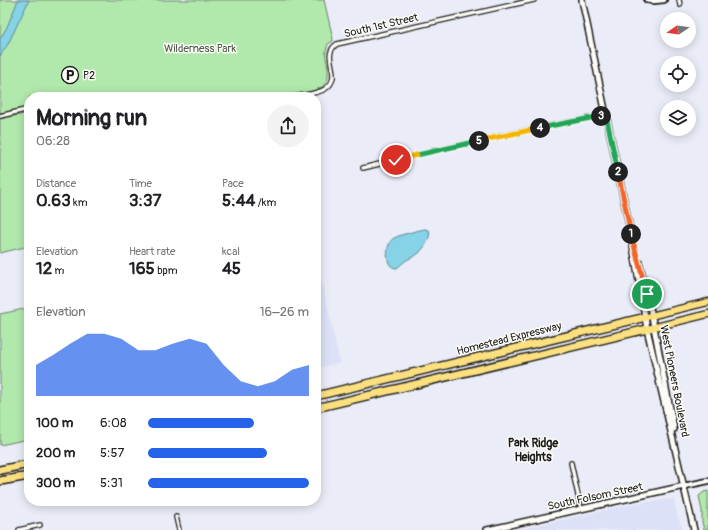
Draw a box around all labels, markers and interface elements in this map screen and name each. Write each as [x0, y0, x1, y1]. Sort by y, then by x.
street label: South 1st Street [343, 11, 420, 40]
north arrow [660, 12, 696, 48]
map controls [660, 12, 696, 136]
park label: Wilderness Park [164, 42, 236, 55]
button: locate [660, 56, 696, 92]
parking icon: P2 [60, 65, 80, 85]
place label: P2 [83, 69, 95, 82]
button: layers [660, 100, 696, 136]
text: Morning run [36, 104, 147, 132]
button: share [267, 105, 309, 147]
pin: 3 [591, 106, 611, 126]
text: 3 [598, 109, 604, 122]
pin: 4 [530, 118, 550, 138]
text: 4 [537, 121, 543, 134]
pin: 5 [469, 131, 489, 151]
text: 06:28 [36, 133, 70, 149]
text: 5 [476, 134, 482, 147]
pin [379, 143, 413, 177]
icon: check [385, 149, 407, 171]
pin: 2 [608, 162, 628, 182]
text: 2 [615, 165, 621, 178]
text: Distance [36, 177, 76, 190]
text: Time [129, 177, 152, 190]
text: Pace [222, 177, 244, 190]
text: 0.63 [36, 190, 71, 211]
text: 3:37 [129, 190, 162, 211]
text: 5:44 [222, 190, 255, 211]
text: km [71, 196, 87, 209]
text: /km [255, 196, 276, 209]
pin: 1 [621, 224, 641, 244]
text: 1 [629, 227, 633, 240]
text: Elevation [36, 245, 78, 258]
text: Heart rate [129, 245, 175, 258]
text: kcal [222, 245, 240, 258]
text: 12 [36, 258, 52, 279]
text: 165 [129, 258, 155, 279]
text: 45 [222, 258, 241, 279]
text: m [52, 264, 64, 277]
text: bpm [155, 264, 178, 277]
pin [630, 277, 664, 311]
icon: arrive [636, 283, 658, 305]
text: Elevation [36, 304, 86, 320]
text: 16–26 m [259, 304, 309, 320]
street label: Homestead Expressway [455, 319, 563, 358]
street label: West Pioneers Boulevard [657, 324, 692, 438]
text: 100 m [36, 415, 73, 431]
text: 6:08 [100, 415, 126, 431]
district label: Park Ridge Heights [508, 436, 559, 465]
text: 200 m [36, 445, 75, 461]
text: 5:57 [100, 445, 124, 461]
text: 300 m [36, 475, 75, 491]
text: 5:31 [100, 475, 123, 491]
street label: South Folsom Street [546, 480, 644, 513]

